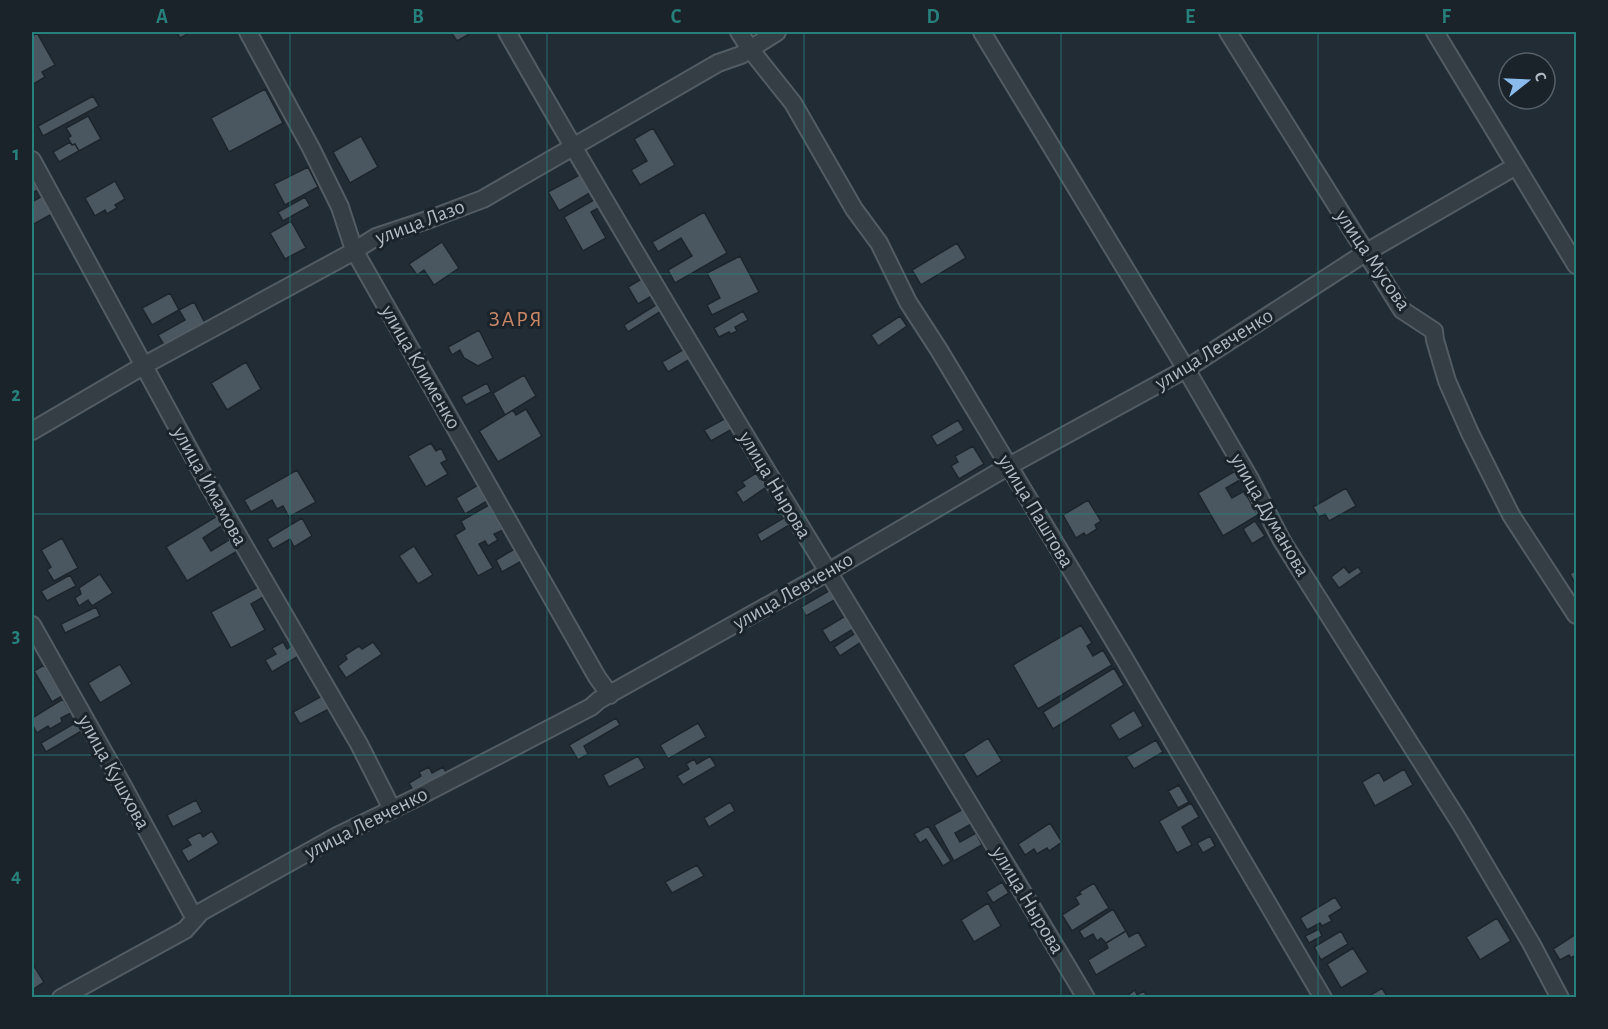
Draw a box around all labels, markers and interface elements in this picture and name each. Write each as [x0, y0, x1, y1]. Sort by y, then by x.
text: A [156, 7, 168, 27]
text: B [412, 7, 424, 27]
text: C [671, 7, 682, 27]
text: D [926, 7, 940, 27]
text: E [1185, 7, 1195, 27]
text: F [1441, 7, 1451, 27]
north arrow [1497, 51, 1557, 111]
text: С [1531, 70, 1549, 83]
text: 1 [12, 144, 20, 164]
street label: улица Лазо [372, 195, 467, 249]
street label: улица Мусова [1331, 205, 1415, 315]
street label: улица Клименко [377, 301, 465, 433]
street label: улица Левченко [1150, 304, 1277, 394]
district label: ЗАРЯ [489, 308, 543, 330]
text: 2 [11, 385, 21, 405]
street label: улица Имамова [168, 422, 252, 549]
street label: улица Нырова [734, 427, 815, 543]
street label: улица Думанова [1226, 449, 1314, 581]
street label: улица Паштова [994, 450, 1078, 571]
street label: улица Левченко [729, 548, 857, 634]
text: 3 [12, 626, 20, 646]
street label: улица Кушхова [73, 710, 154, 833]
street label: улица Левченко [300, 783, 431, 863]
street label: улица Нырова [987, 842, 1068, 958]
text: 4 [11, 866, 21, 886]

